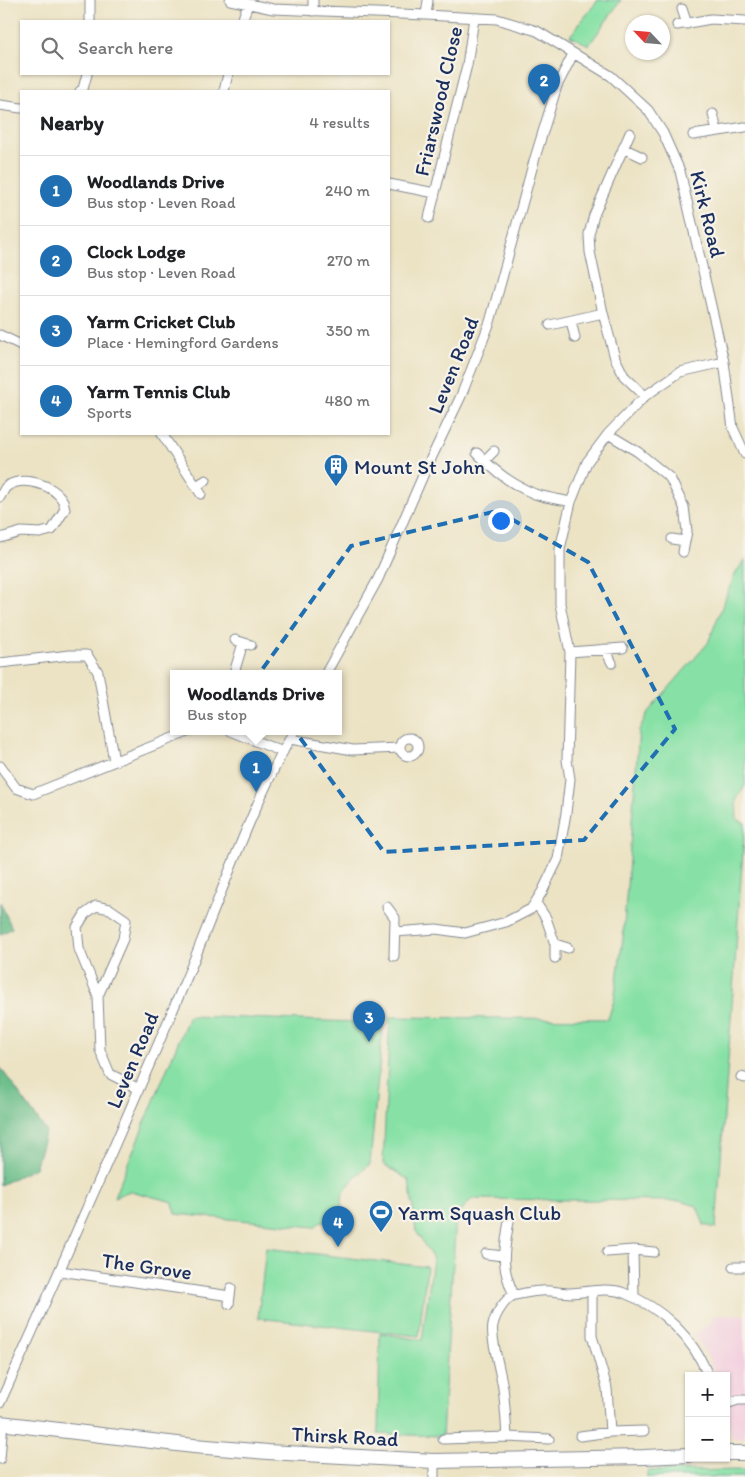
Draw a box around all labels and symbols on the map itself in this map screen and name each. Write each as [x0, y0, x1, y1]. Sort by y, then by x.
north arrow [625, 15, 670, 60]
street label: Friarswood Close [409, 24, 467, 178]
pin: 2 [528, 64, 560, 105]
street label: Kirk Road [685, 168, 731, 261]
street label: Leven Road [422, 312, 484, 417]
building icon: Mount St John [323, 453, 349, 487]
place label: Mount St John [354, 454, 485, 479]
your location [488, 508, 514, 534]
pin: 1 [240, 751, 272, 792]
pin: 3 [353, 1001, 385, 1042]
street label: Leven Road [101, 1008, 164, 1112]
sports icon: Yarm Squash Club [368, 1199, 394, 1233]
place label: Yarm Squash Club [398, 1200, 561, 1225]
pin: 4 [322, 1206, 354, 1247]
street label: The Grove [100, 1247, 194, 1285]
street label: Thirsk Road [291, 1421, 399, 1451]

